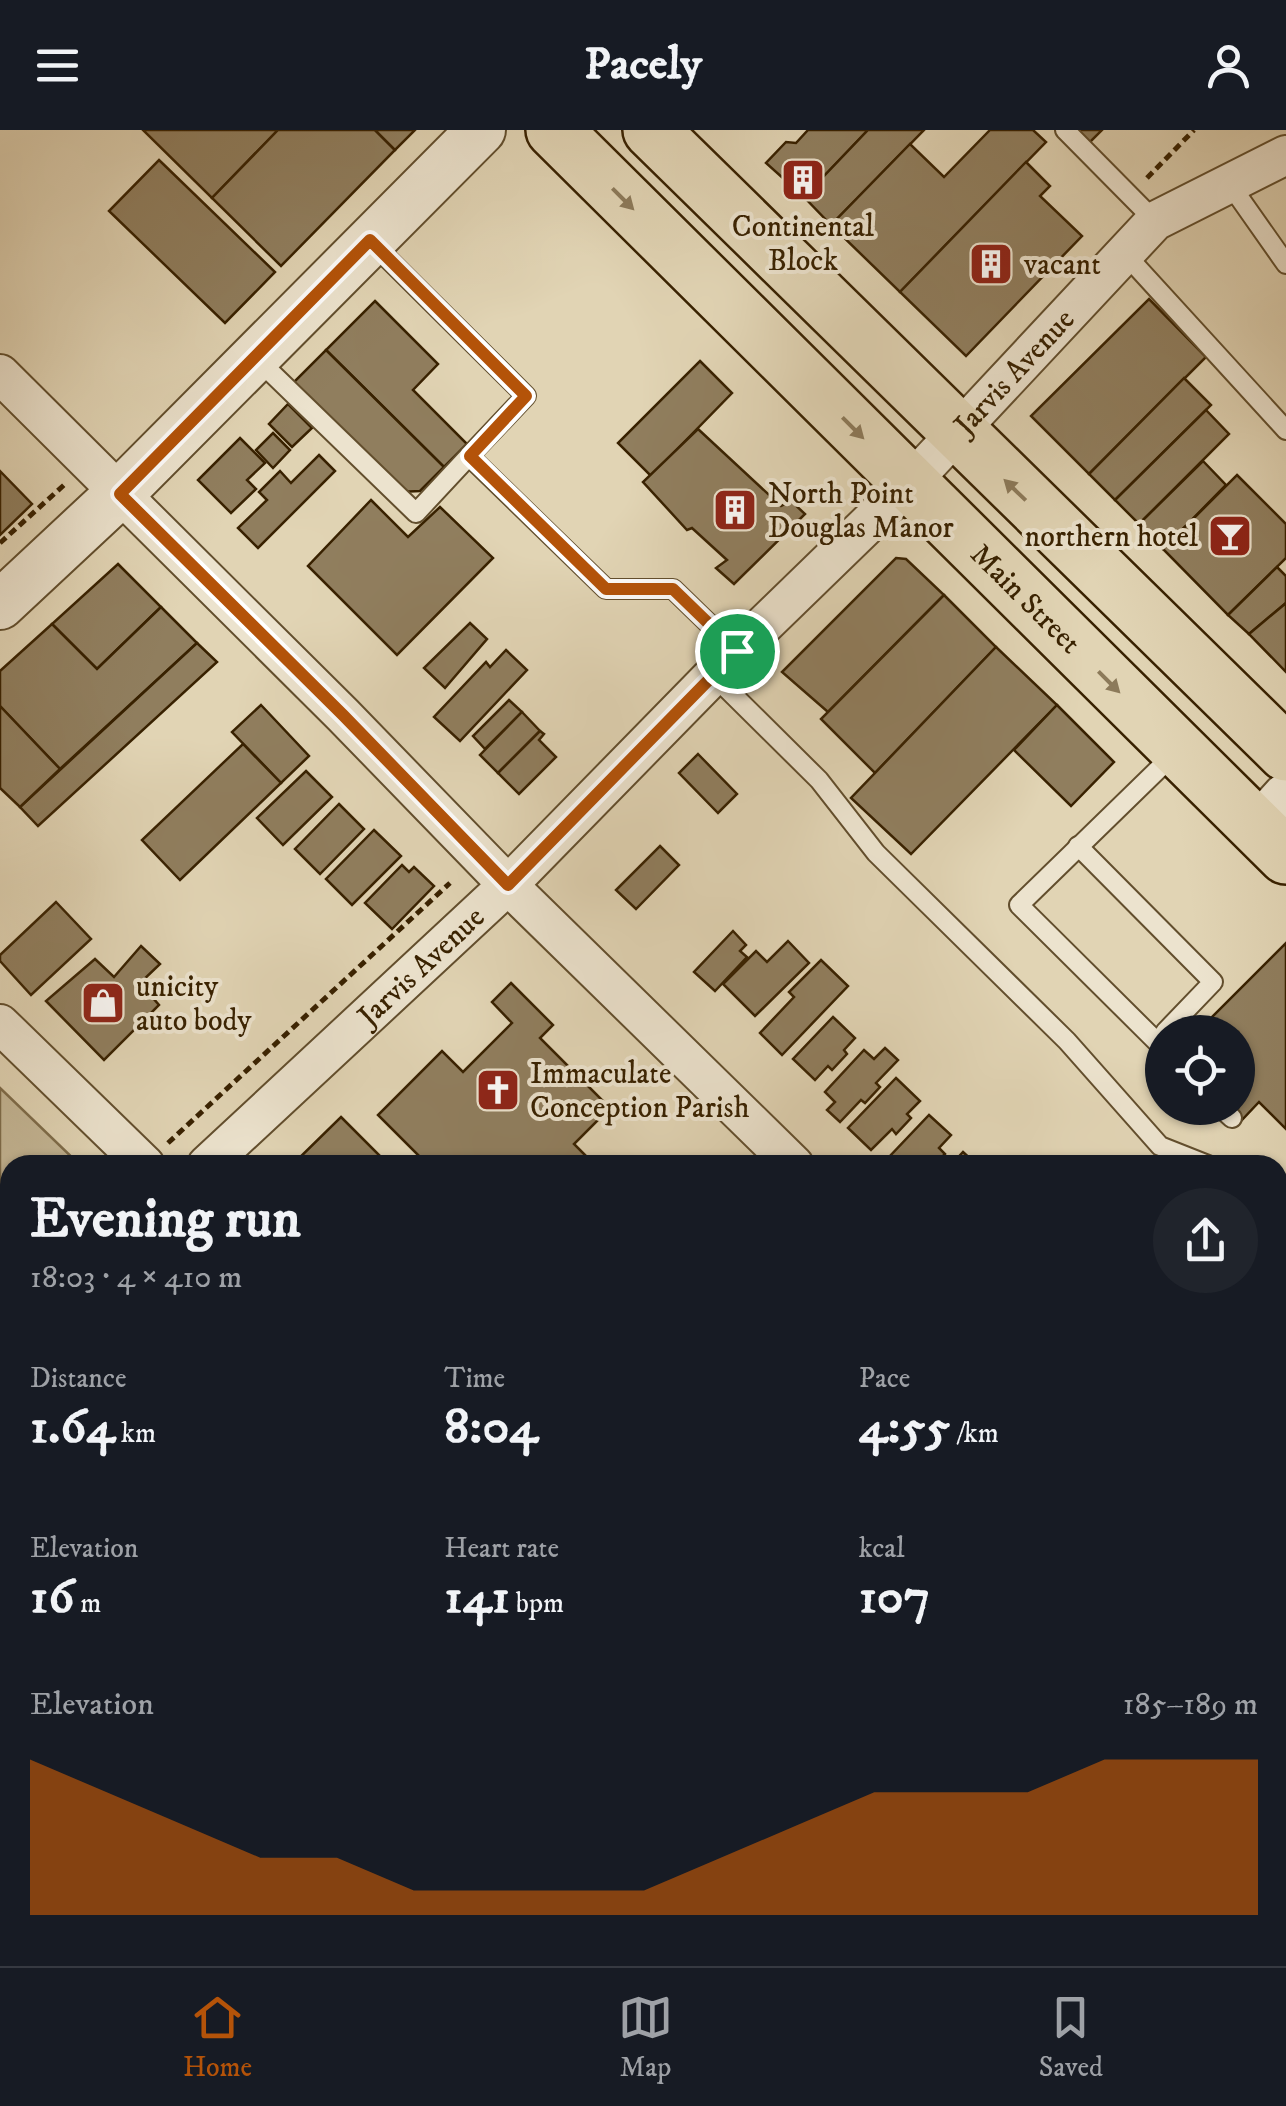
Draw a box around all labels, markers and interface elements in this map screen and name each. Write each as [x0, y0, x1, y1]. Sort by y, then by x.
text: Pacely [584, 37, 702, 93]
icon: menu [30, 38, 85, 93]
icon: person [1201, 38, 1256, 93]
building icon: Continental Block [780, 157, 826, 203]
one-way arrow [611, 186, 635, 210]
place label: Continental Block [732, 209, 874, 280]
building icon: vacant [968, 241, 1014, 287]
place label: vacant [1023, 247, 1101, 284]
street label: Jarvis Avenue [945, 302, 1083, 446]
one-way arrow [841, 416, 865, 440]
place label: North Point Douglas Manor [768, 476, 954, 547]
one-way arrow [1003, 479, 1027, 502]
building icon: North Point Douglas Manor [712, 487, 758, 533]
bar icon: northern hotel [1207, 513, 1253, 559]
place label: northern hotel [1025, 519, 1198, 556]
street label: Main Street [962, 537, 1088, 662]
pin [695, 609, 780, 694]
icon: arrive [710, 624, 765, 679]
one-way arrow [1097, 669, 1120, 693]
street label: Jarvis Avenue [349, 899, 493, 1037]
place label: unicity auto body [136, 969, 252, 1040]
shop icon: unicity auto body [80, 980, 126, 1026]
map controls [1145, 1015, 1255, 1125]
button: locate [1145, 1015, 1255, 1125]
place label: Immaculate Conception Parish [530, 1056, 750, 1127]
church icon: Immaculate Conception Parish [475, 1067, 521, 1113]
text: Evening run [30, 1186, 301, 1255]
button: share [1153, 1188, 1258, 1293]
text: 18:03 · 4 × 410 m [30, 1258, 242, 1298]
text: Distance [30, 1361, 126, 1396]
text: Time [444, 1361, 505, 1396]
text: Pace [859, 1361, 910, 1396]
text: 1.64 [30, 1396, 115, 1459]
text: 8:04 [444, 1396, 538, 1459]
text: 4:55 [859, 1396, 950, 1459]
text: km [115, 1416, 156, 1451]
text: /km [950, 1416, 999, 1451]
text: Elevation [30, 1531, 138, 1566]
text: Heart rate [444, 1531, 559, 1566]
text: kcal [859, 1531, 905, 1566]
text: 16 [30, 1566, 74, 1629]
text: 141 [444, 1566, 510, 1629]
text: 107 [859, 1566, 930, 1629]
text: m [74, 1586, 101, 1621]
text: bpm [510, 1586, 564, 1621]
text: Elevation [30, 1685, 154, 1725]
text: 185–189 m [1123, 1685, 1258, 1725]
tab: Home [183, 1990, 252, 2085]
tab: Map [618, 1990, 673, 2085]
tab: Saved [1039, 1990, 1103, 2085]

